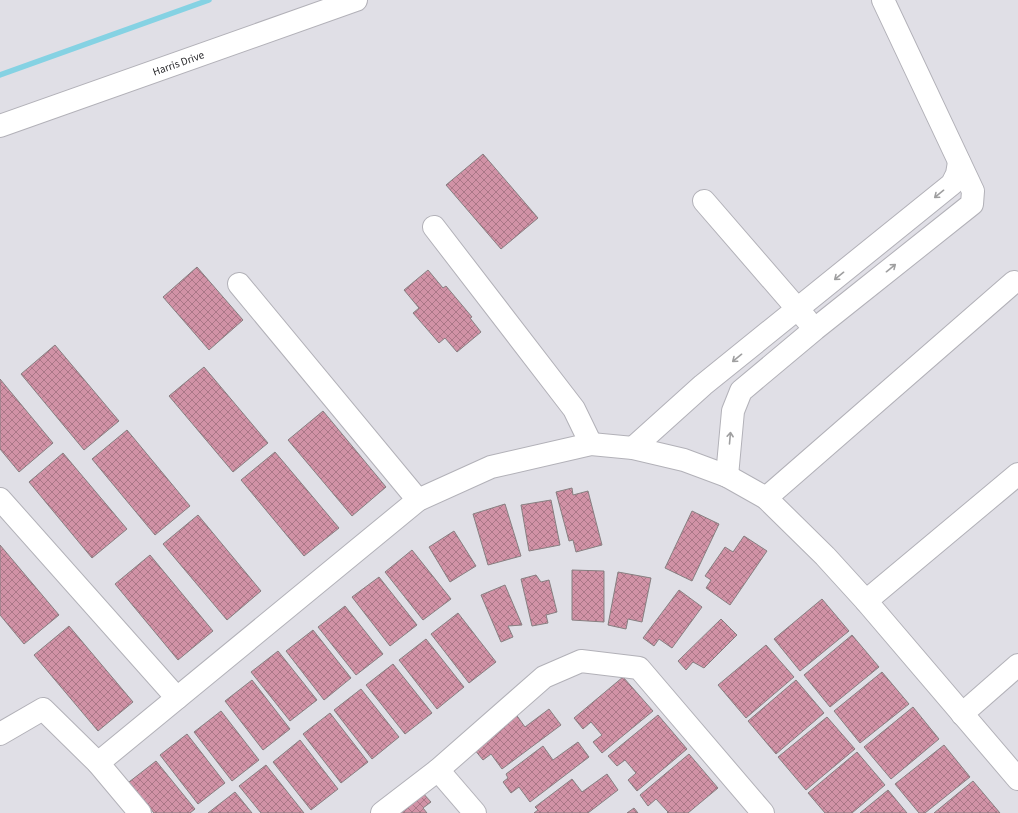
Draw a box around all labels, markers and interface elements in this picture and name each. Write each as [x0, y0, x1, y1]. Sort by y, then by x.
street label: Harris Drive [150, 47, 207, 79]
one-way arrow [934, 190, 945, 198]
one-way arrow [885, 263, 896, 272]
one-way arrow [833, 272, 844, 281]
one-way arrow [732, 353, 743, 362]
one-way arrow [727, 431, 734, 444]

